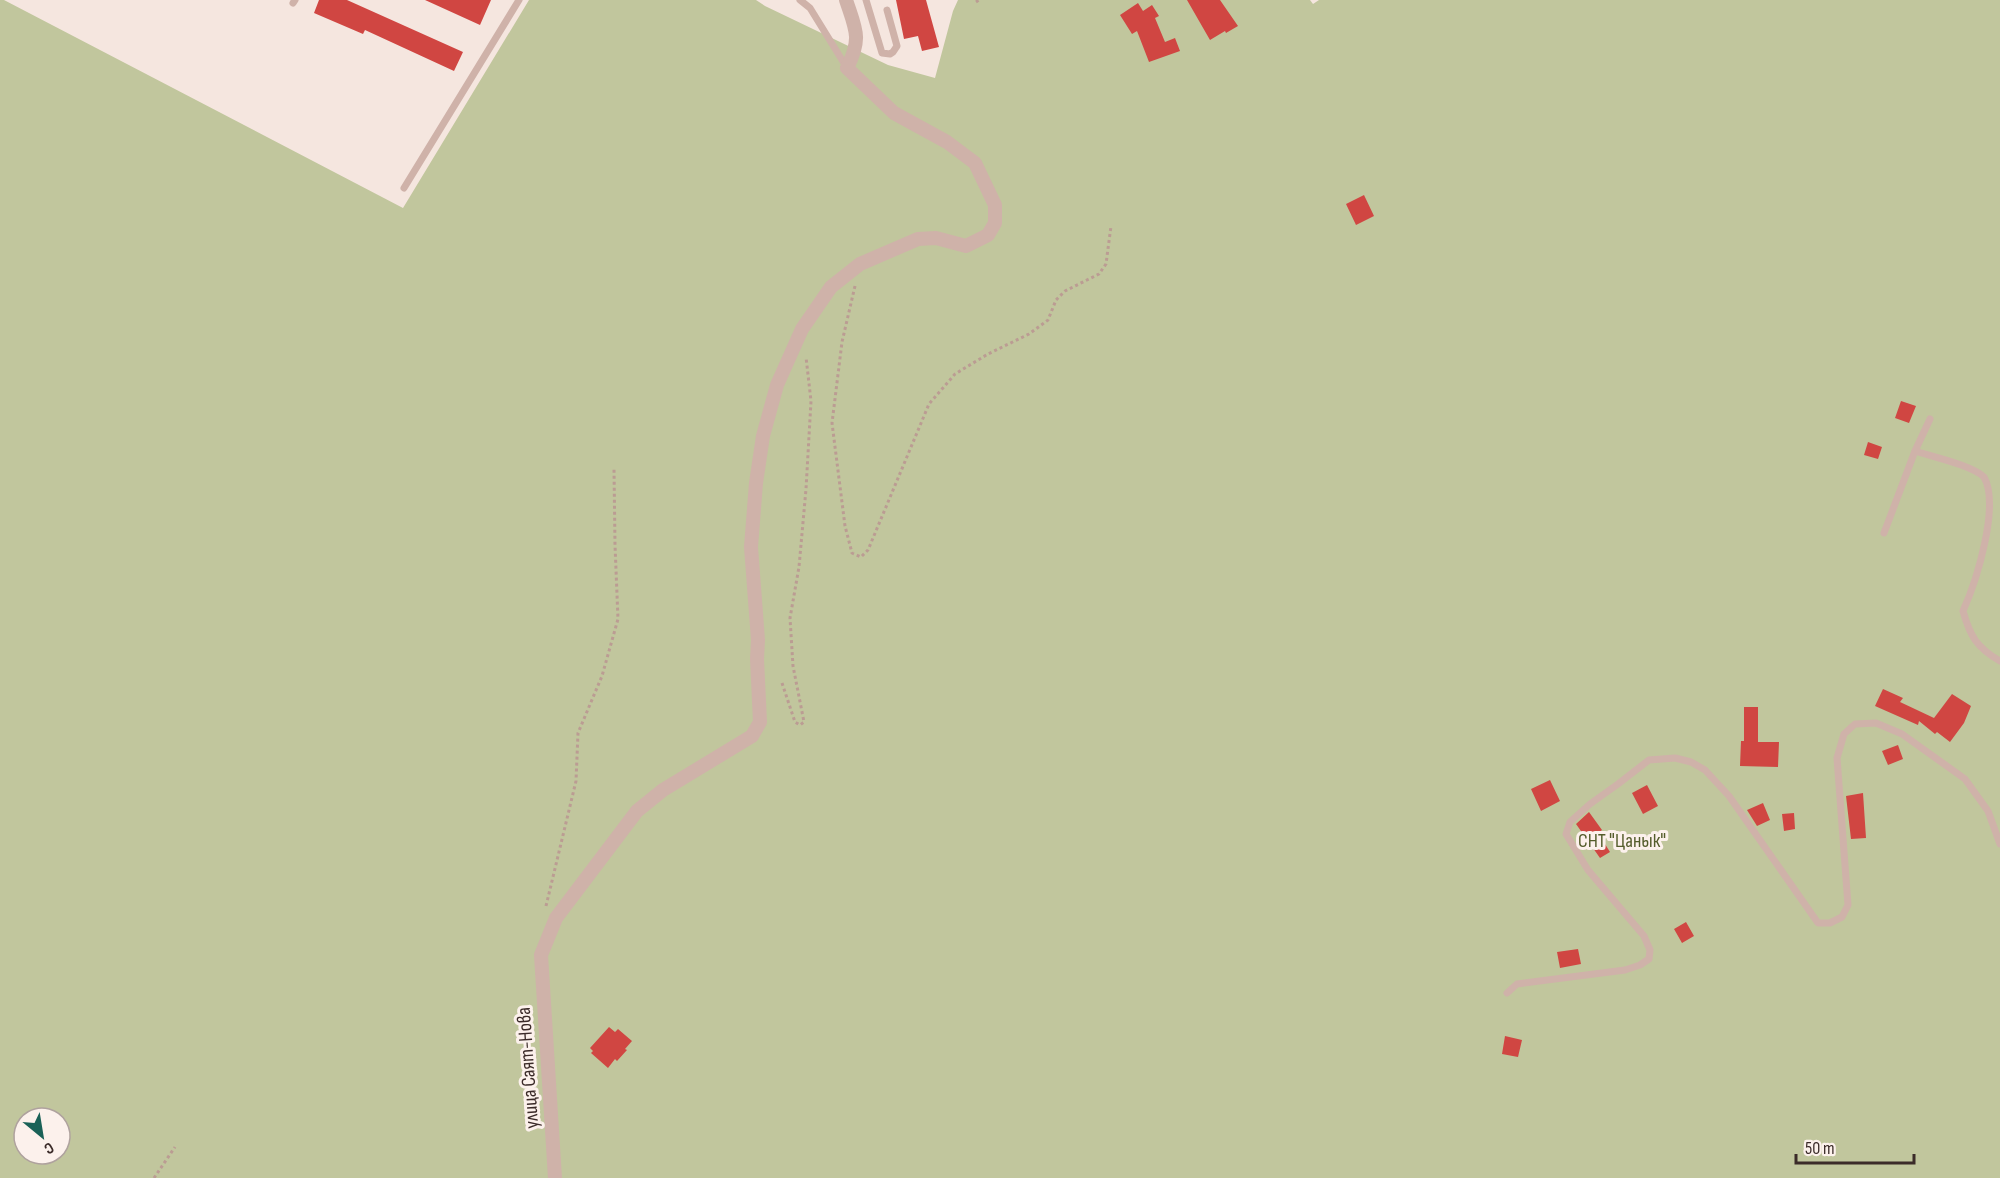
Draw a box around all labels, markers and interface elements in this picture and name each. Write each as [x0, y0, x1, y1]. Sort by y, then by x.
park label: СНТ "Цанык" [1578, 829, 1666, 853]
street label: улица Саят-Нова [512, 1006, 544, 1130]
north arrow [12, 1106, 72, 1166]
scale bar [1796, 1127, 1914, 1165]
text: С [40, 1137, 57, 1158]
text: 50 m [1805, 1138, 1835, 1159]

